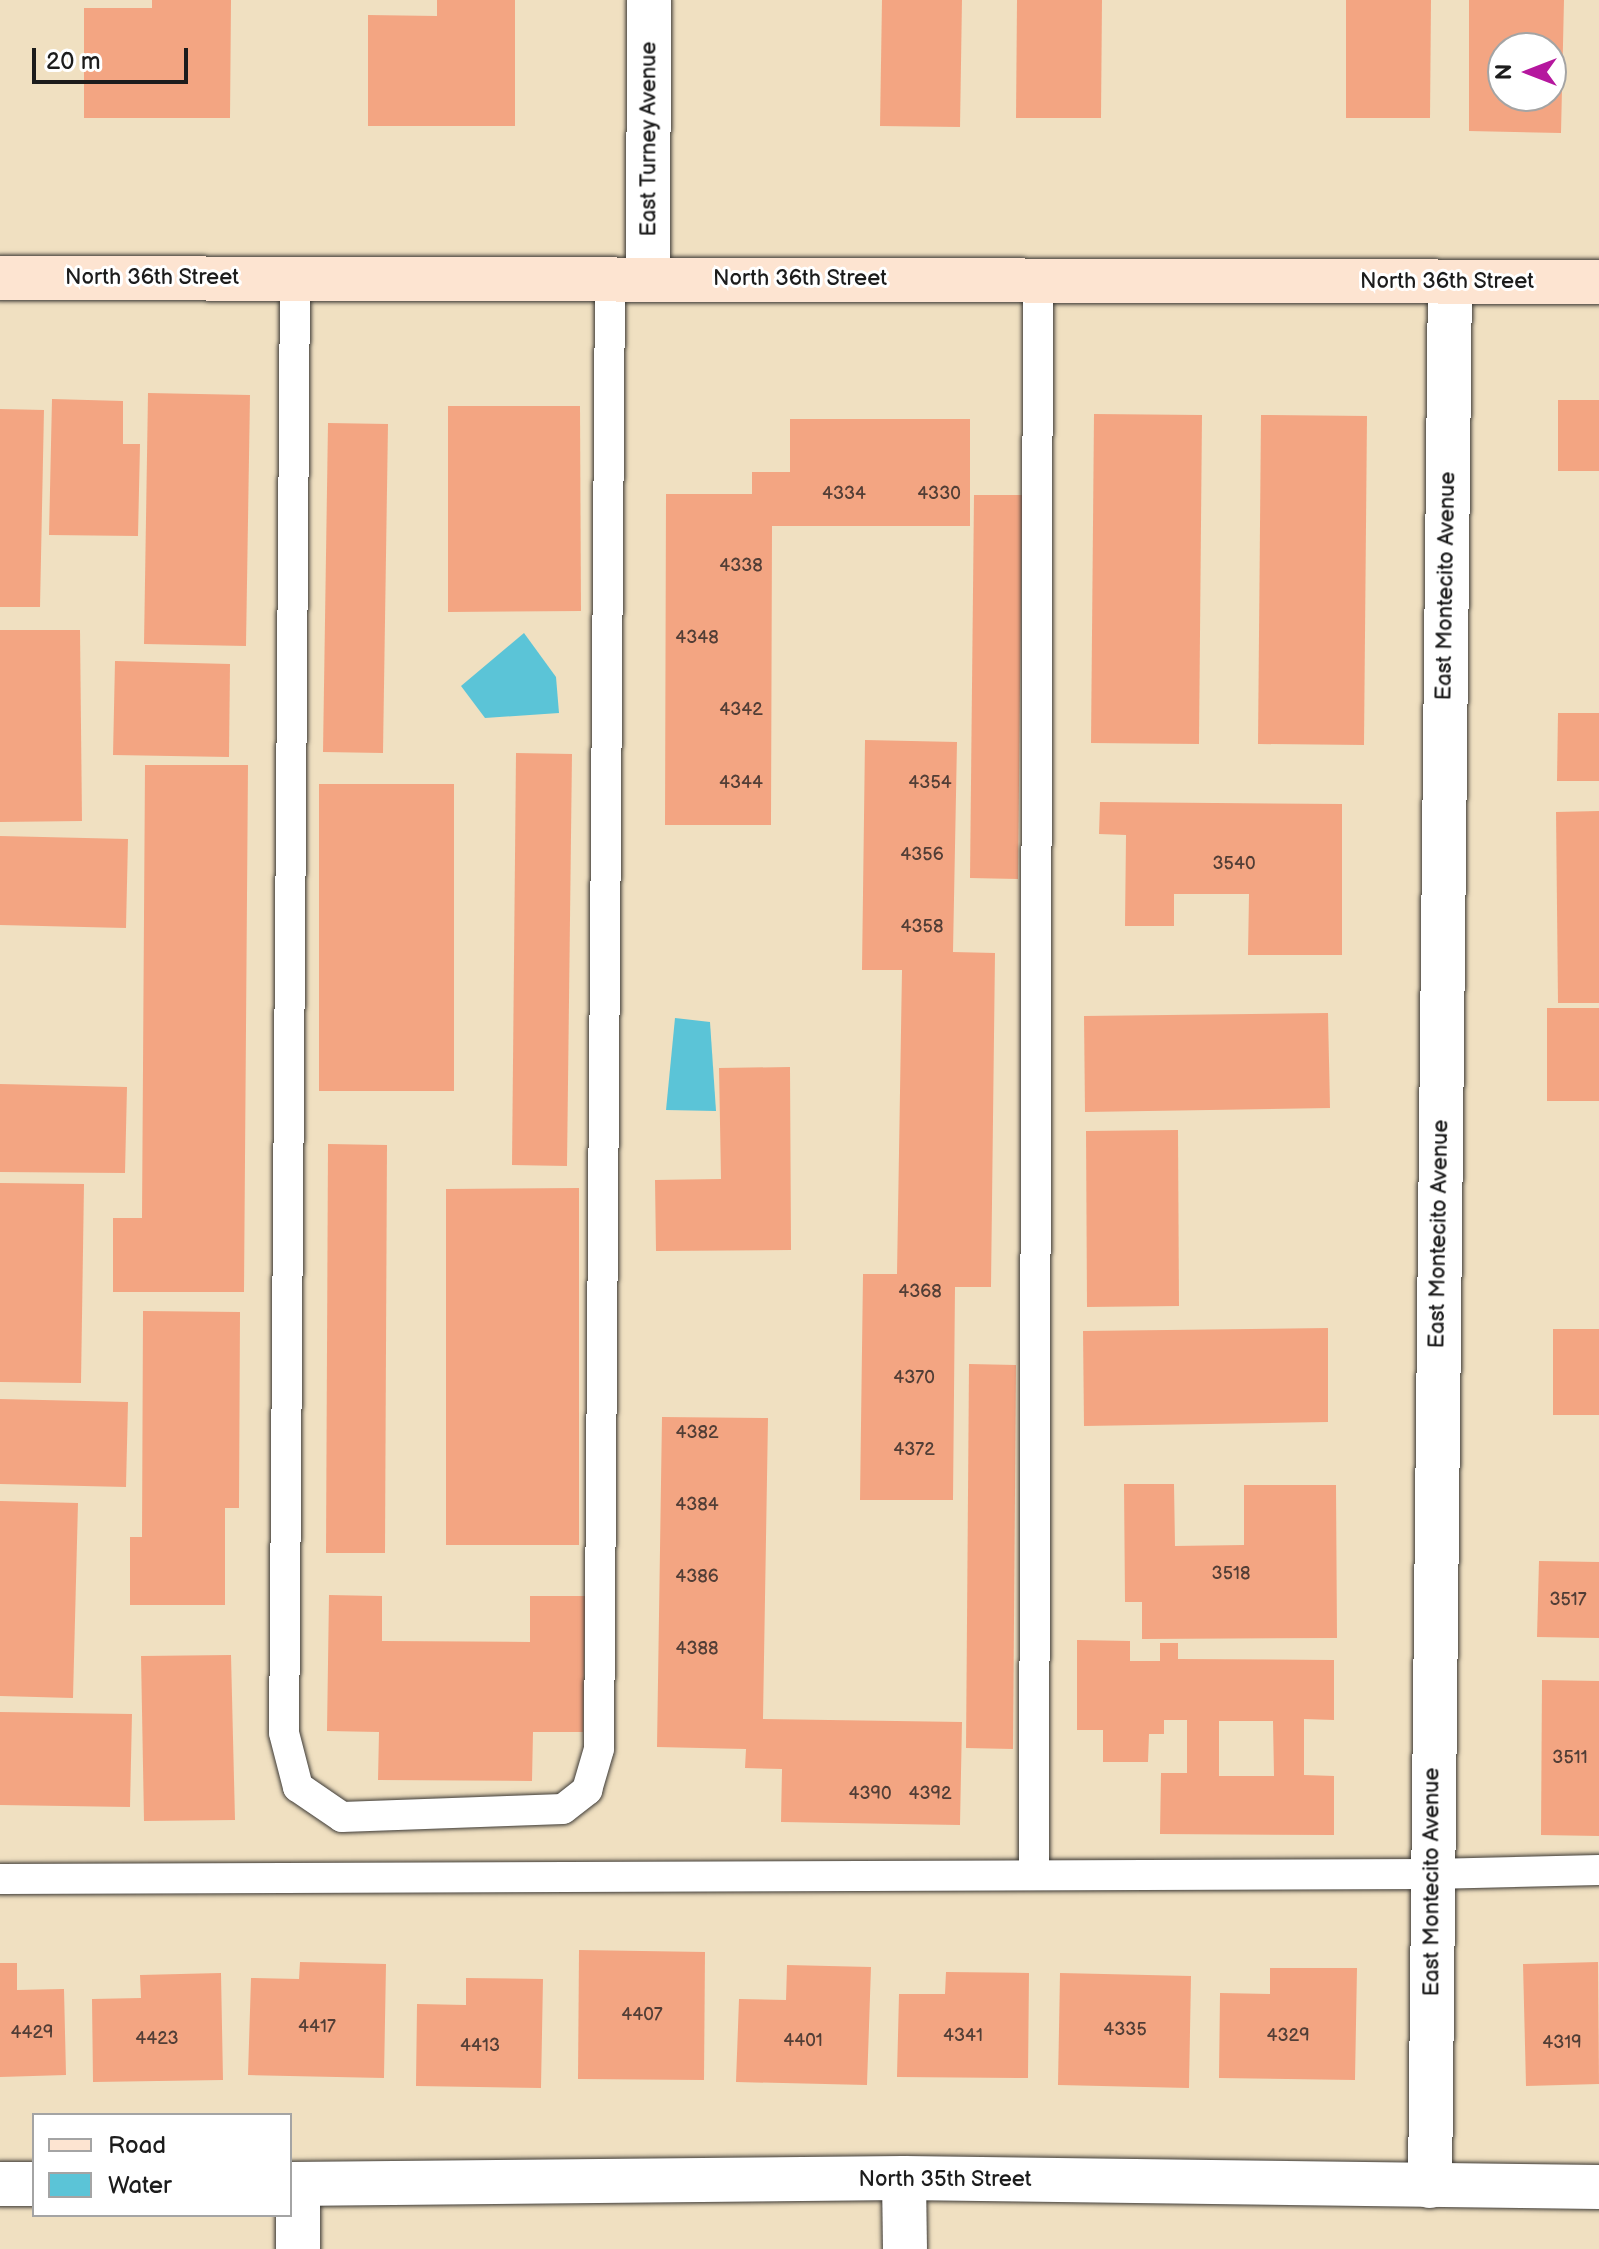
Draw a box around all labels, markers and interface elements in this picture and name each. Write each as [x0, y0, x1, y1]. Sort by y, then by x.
scale bar [36, 32, 192, 82]
north arrow [1487, 32, 1567, 112]
street label: East Turney Avenue [636, 40, 662, 238]
text: 20 m [46, 47, 101, 76]
text: N [1491, 64, 1518, 80]
street label: North 36th Street [65, 265, 239, 291]
street label: North 36th Street [713, 266, 887, 292]
street label: North 36th Street [1360, 269, 1534, 295]
street label: East Montecito Avenue [1431, 471, 1461, 701]
house number: 4334 [822, 483, 866, 505]
house number: 4330 [917, 483, 961, 505]
house number: 4338 [719, 555, 763, 577]
house number: 4348 [675, 627, 719, 649]
house number: 4342 [719, 699, 763, 721]
house number: 4344 [719, 772, 763, 794]
house number: 4354 [908, 772, 952, 794]
house number: 4356 [900, 844, 944, 866]
house number: 3540 [1213, 853, 1255, 875]
house number: 4358 [901, 916, 943, 938]
street label: East Montecito Avenue [1424, 1119, 1454, 1349]
house number: 4368 [898, 1281, 942, 1303]
house number: 4370 [893, 1367, 935, 1389]
house number: 4382 [675, 1422, 719, 1444]
house number: 4372 [893, 1439, 935, 1461]
house number: 4384 [675, 1494, 719, 1516]
house number: 3518 [1212, 1563, 1250, 1585]
house number: 4386 [675, 1566, 719, 1588]
house number: 3517 [1549, 1589, 1587, 1611]
house number: 4388 [675, 1638, 719, 1660]
house number: 3511 [1552, 1747, 1588, 1769]
street label: East Montecito Avenue [1419, 1768, 1445, 1996]
house number: 4390 [848, 1783, 892, 1805]
house number: 4392 [908, 1783, 952, 1805]
house number: 4407 [621, 2004, 663, 2026]
house number: 4417 [298, 2016, 336, 2038]
house number: 4335 [1103, 2019, 1147, 2041]
house number: 4429 [11, 2022, 53, 2044]
house number: 4341 [943, 2025, 983, 2047]
house number: 4329 [1266, 2025, 1310, 2047]
house number: 4423 [135, 2028, 179, 2050]
house number: 4401 [783, 2030, 823, 2052]
house number: 4319 [1542, 2032, 1582, 2054]
house number: 4413 [460, 2035, 500, 2057]
legend [32, 2113, 292, 2217]
text: Road [108, 2131, 166, 2160]
street label: North 35th Street [858, 2167, 1032, 2193]
text: Water [108, 2171, 172, 2200]

